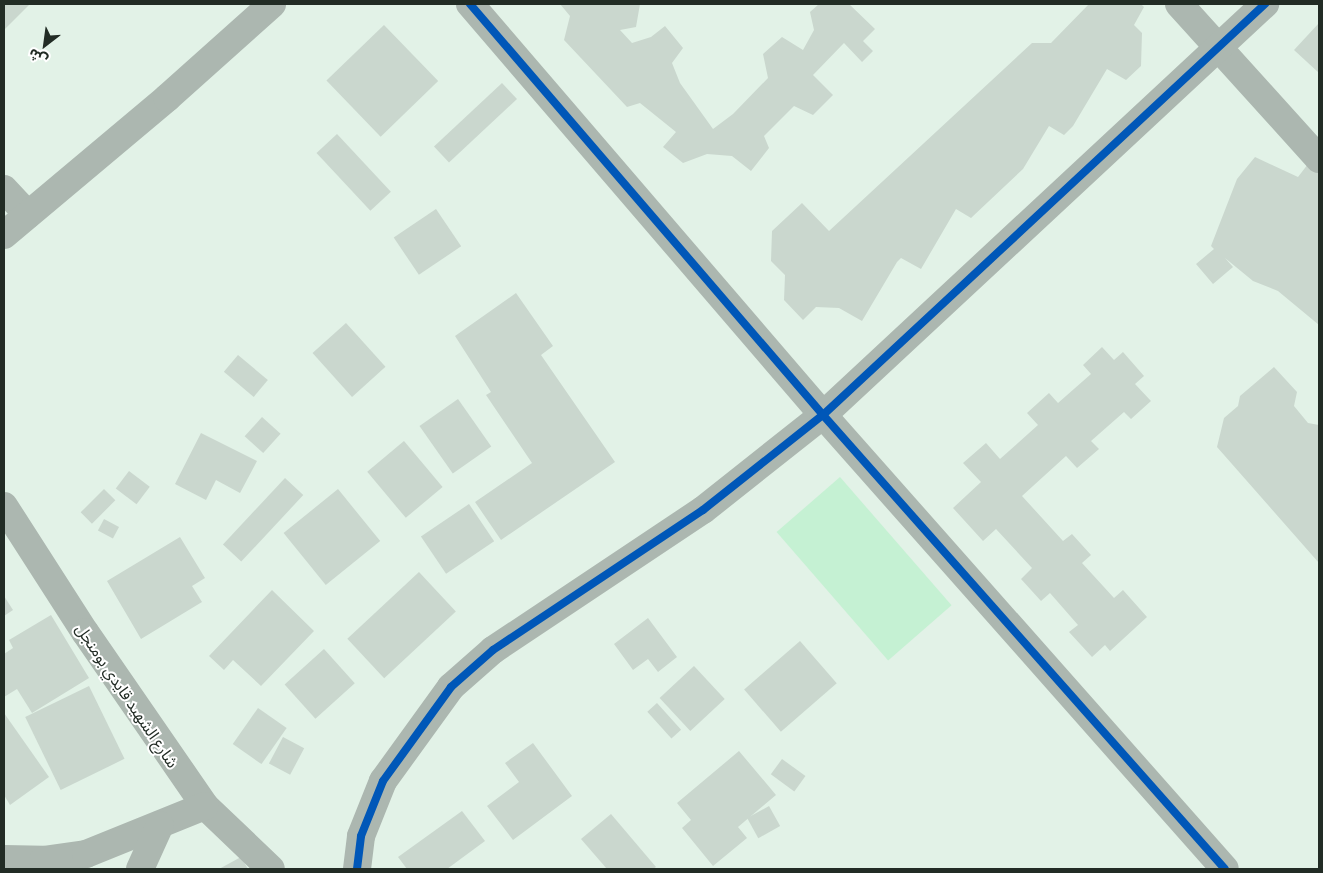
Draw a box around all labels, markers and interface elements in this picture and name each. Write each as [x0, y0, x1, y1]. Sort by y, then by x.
north arrow [20, 20, 70, 70]
text: ش [24, 45, 51, 71]
street label: شارع الشهيد قايدي بومنجل [73, 619, 183, 771]

